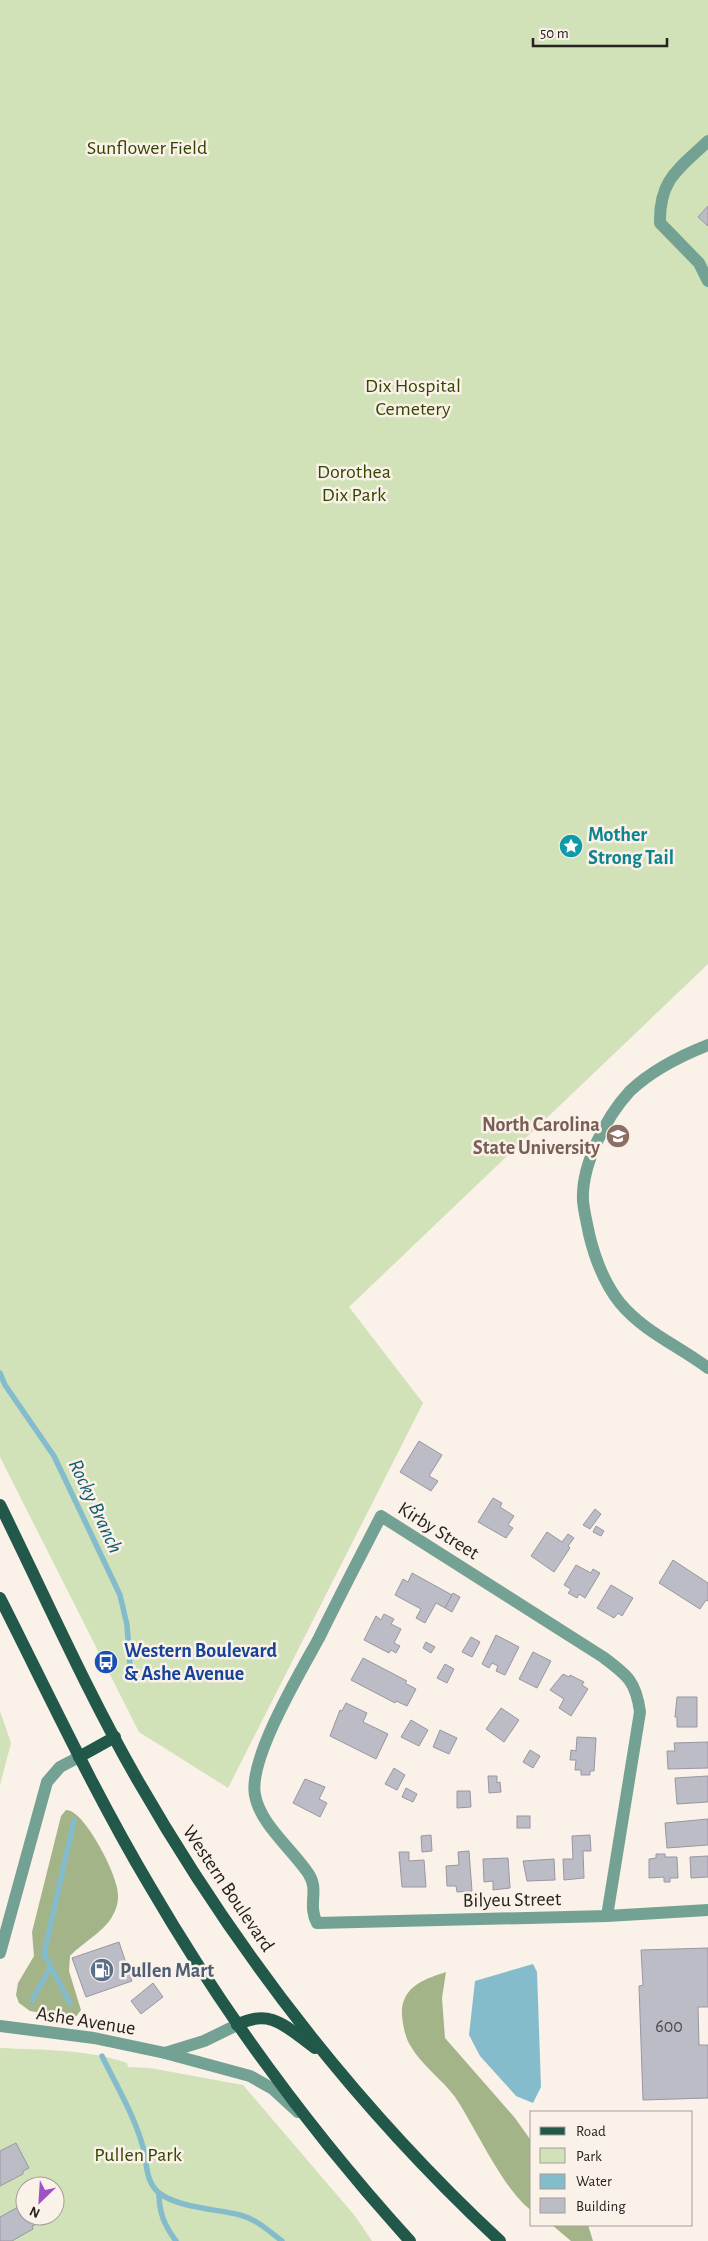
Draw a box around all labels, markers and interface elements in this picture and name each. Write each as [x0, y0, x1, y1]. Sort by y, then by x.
scale bar [533, 15, 667, 47]
text: 50 m [540, 26, 569, 41]
park label: Sunflower Field [87, 138, 207, 158]
park label: Dix Hospital Cemetery [365, 376, 461, 419]
park label: Dorothea Dix Park [317, 462, 391, 505]
place label: Mother Strong Tail [588, 825, 674, 868]
place icon: Mother Strong Tail [558, 833, 584, 859]
place label: North Carolina State University [473, 1115, 600, 1158]
school or university icon: North Carolina State University [605, 1123, 631, 1149]
water label: Rocky Branch [65, 1456, 126, 1556]
street label: Kirby Street [395, 1498, 483, 1564]
place label: Western Boulevard & Ashe Avenue [124, 1641, 277, 1684]
bus stop icon: Western Boulevard & Ashe Avenue [93, 1649, 119, 1675]
street label: Western Boulevard [179, 1822, 278, 1955]
street label: Bilyeu Street [463, 1889, 562, 1911]
fuel station icon: Pullen Mart [89, 1957, 115, 1983]
place label: Pullen Mart [120, 1961, 214, 1981]
street label: Ashe Avenue [35, 2003, 137, 2039]
house number: 600 [655, 2018, 683, 2036]
legend [530, 2111, 693, 2226]
text: Road [576, 2124, 606, 2139]
park label: Pullen Park [94, 2145, 182, 2165]
text: Park [576, 2149, 602, 2164]
text: Water [576, 2174, 612, 2189]
north arrow [15, 2176, 65, 2226]
text: Building [576, 2199, 626, 2214]
text: N [28, 2203, 42, 2220]

